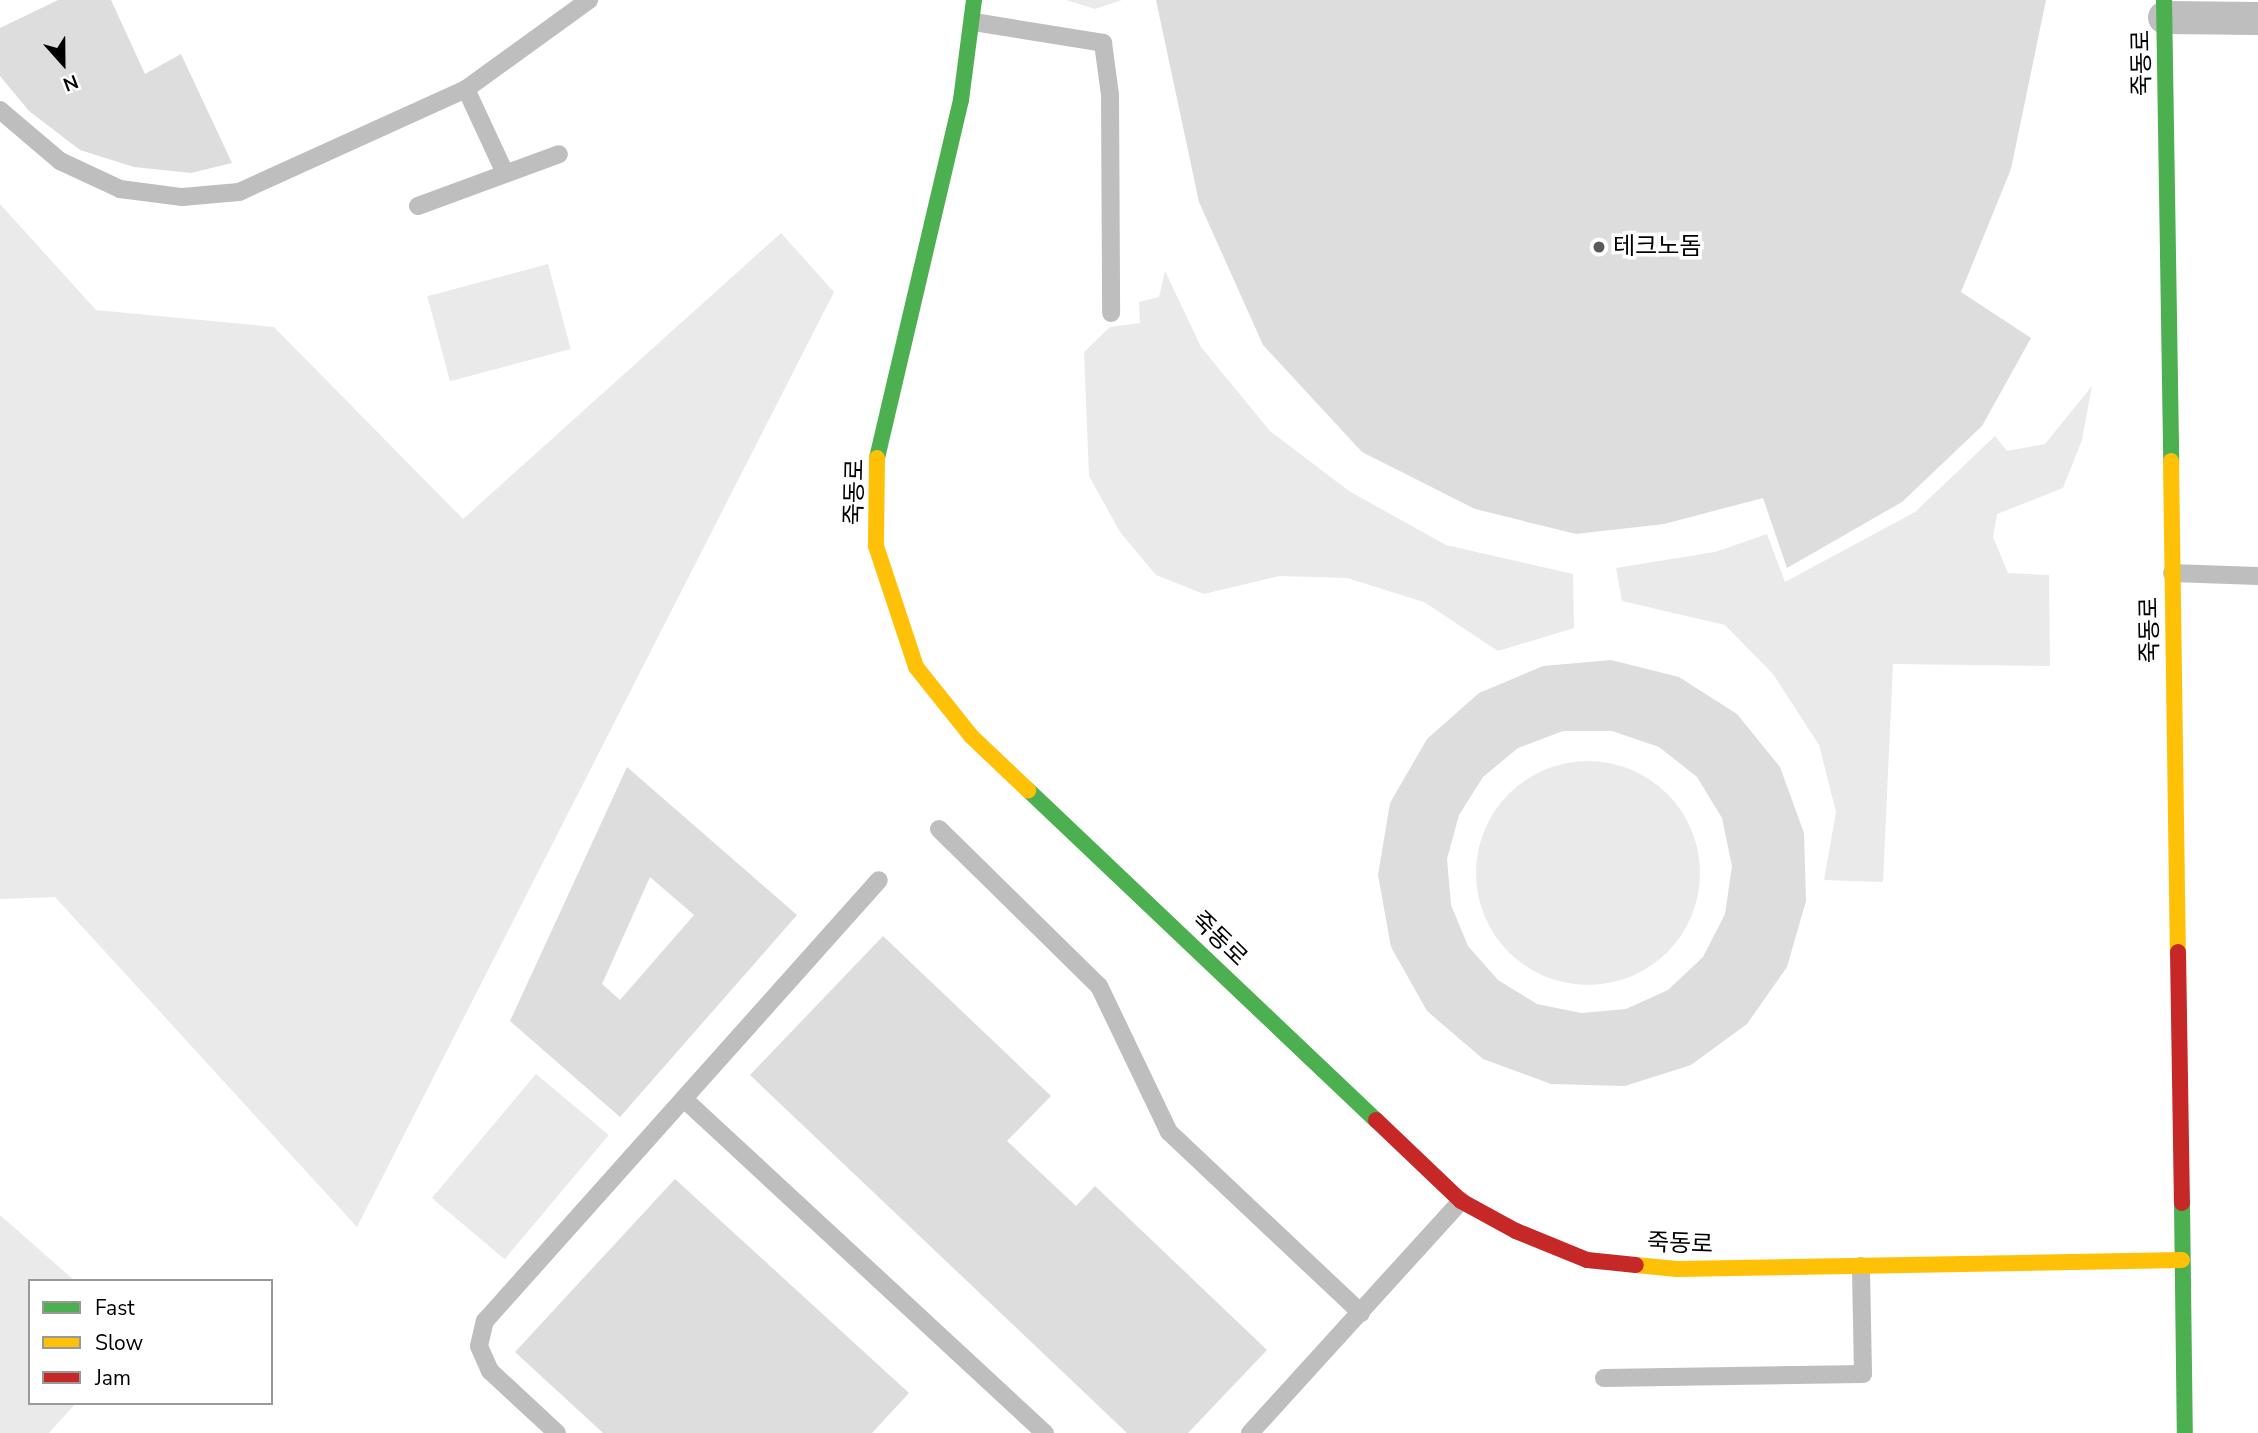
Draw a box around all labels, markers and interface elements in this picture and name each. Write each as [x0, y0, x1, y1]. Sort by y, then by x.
north arrow [28, 28, 98, 98]
street label: 죽동로 [2127, 30, 2157, 96]
text: N [59, 68, 82, 97]
place label: 테크노돔 [1613, 233, 1701, 261]
marker: 테크노돔 [1591, 239, 1607, 255]
street label: 죽동로 [840, 459, 870, 525]
street label: 죽동로 [2135, 597, 2165, 663]
street label: 죽동로 [1185, 906, 1253, 972]
street label: 죽동로 [1646, 1228, 1714, 1260]
legend [28, 1279, 273, 1405]
text: Fast [95, 1294, 135, 1322]
text: Slow [95, 1329, 143, 1357]
text: Jam [95, 1364, 131, 1392]

